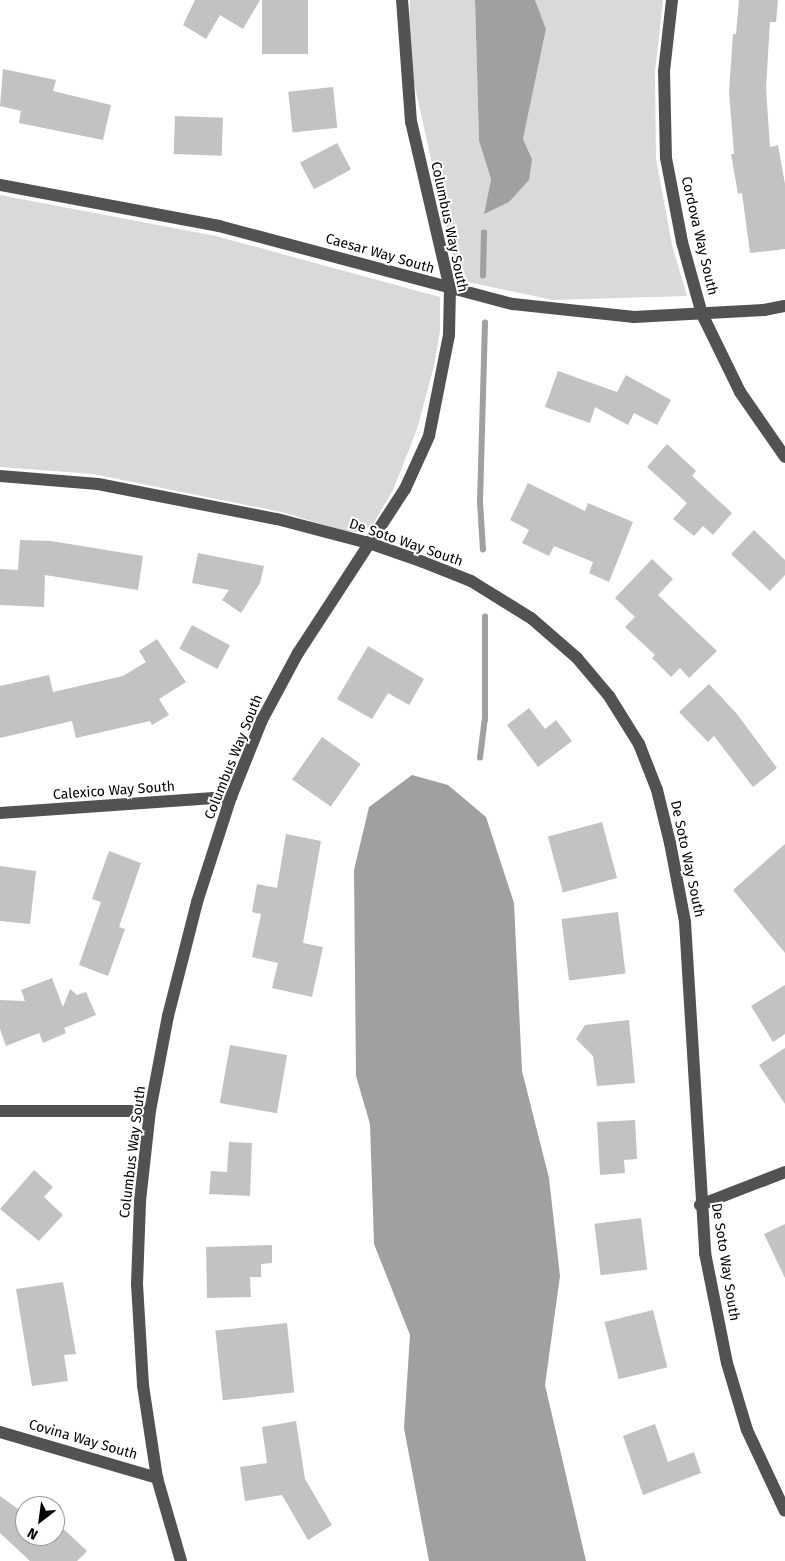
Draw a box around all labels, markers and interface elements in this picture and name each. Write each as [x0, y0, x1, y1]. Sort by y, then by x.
street label: Columbus Way South [427, 160, 471, 294]
street label: Cordova Way South [677, 175, 721, 297]
street label: Caesar Way South [324, 230, 436, 278]
street label: De Soto Way South [347, 516, 465, 570]
street label: Columbus Way South [201, 692, 267, 822]
street label: Calexico Way South [53, 778, 175, 804]
street label: De Soto Way South [666, 799, 708, 919]
street label: Columbus Way South [117, 1085, 149, 1219]
street label: De Soto Way South [707, 1202, 743, 1322]
street label: Covina Way South [27, 1416, 139, 1464]
north arrow [15, 1496, 65, 1546]
text: N [24, 1524, 41, 1543]

